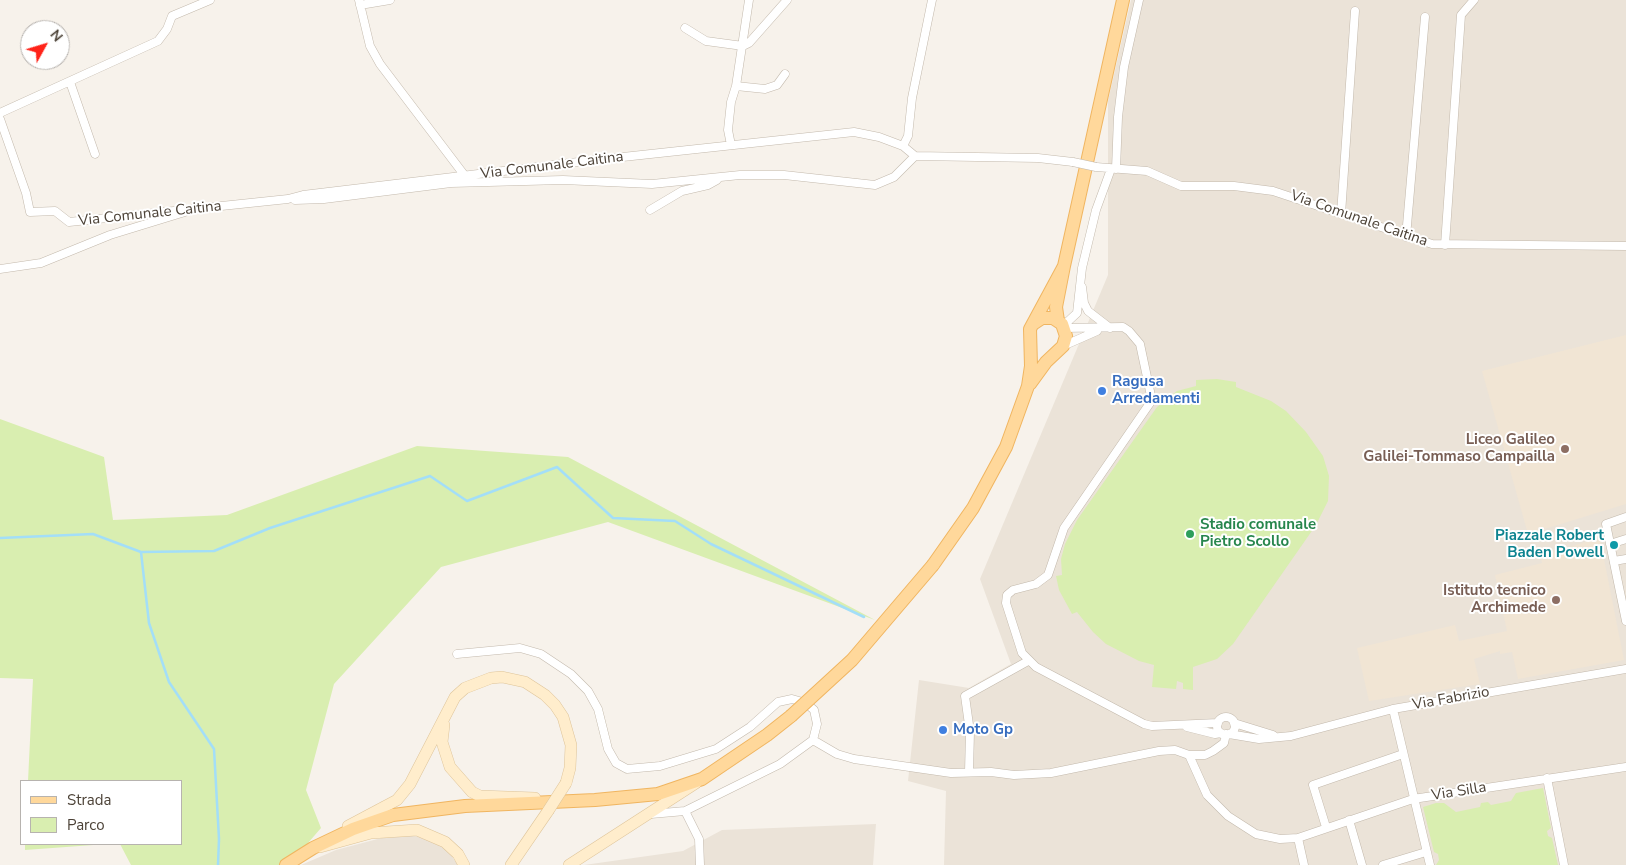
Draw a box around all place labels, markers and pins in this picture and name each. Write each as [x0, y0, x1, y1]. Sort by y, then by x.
place label: Ragusa Arredamenti [1112, 373, 1200, 408]
marker: Ragusa Arredamenti [1096, 385, 1108, 397]
place label: Liceo Galileo Galilei-Tommaso Campailla [1363, 431, 1555, 466]
marker: Liceo Galileo Galilei-Tommaso Campailla [1559, 443, 1571, 455]
place label: Stadio comunale Pietro Scollo [1200, 516, 1316, 551]
place label: Piazzale Robert Baden Powell [1495, 527, 1604, 562]
marker: Stadio comunale Pietro Scollo [1184, 528, 1196, 540]
marker: Piazzale Robert Baden Powell [1608, 539, 1620, 551]
place label: Istituto tecnico Archimede [1443, 582, 1546, 617]
marker: Istituto tecnico Archimede [1550, 594, 1562, 606]
place label: Moto Gp [953, 721, 1013, 739]
marker: Moto Gp [937, 724, 949, 736]

